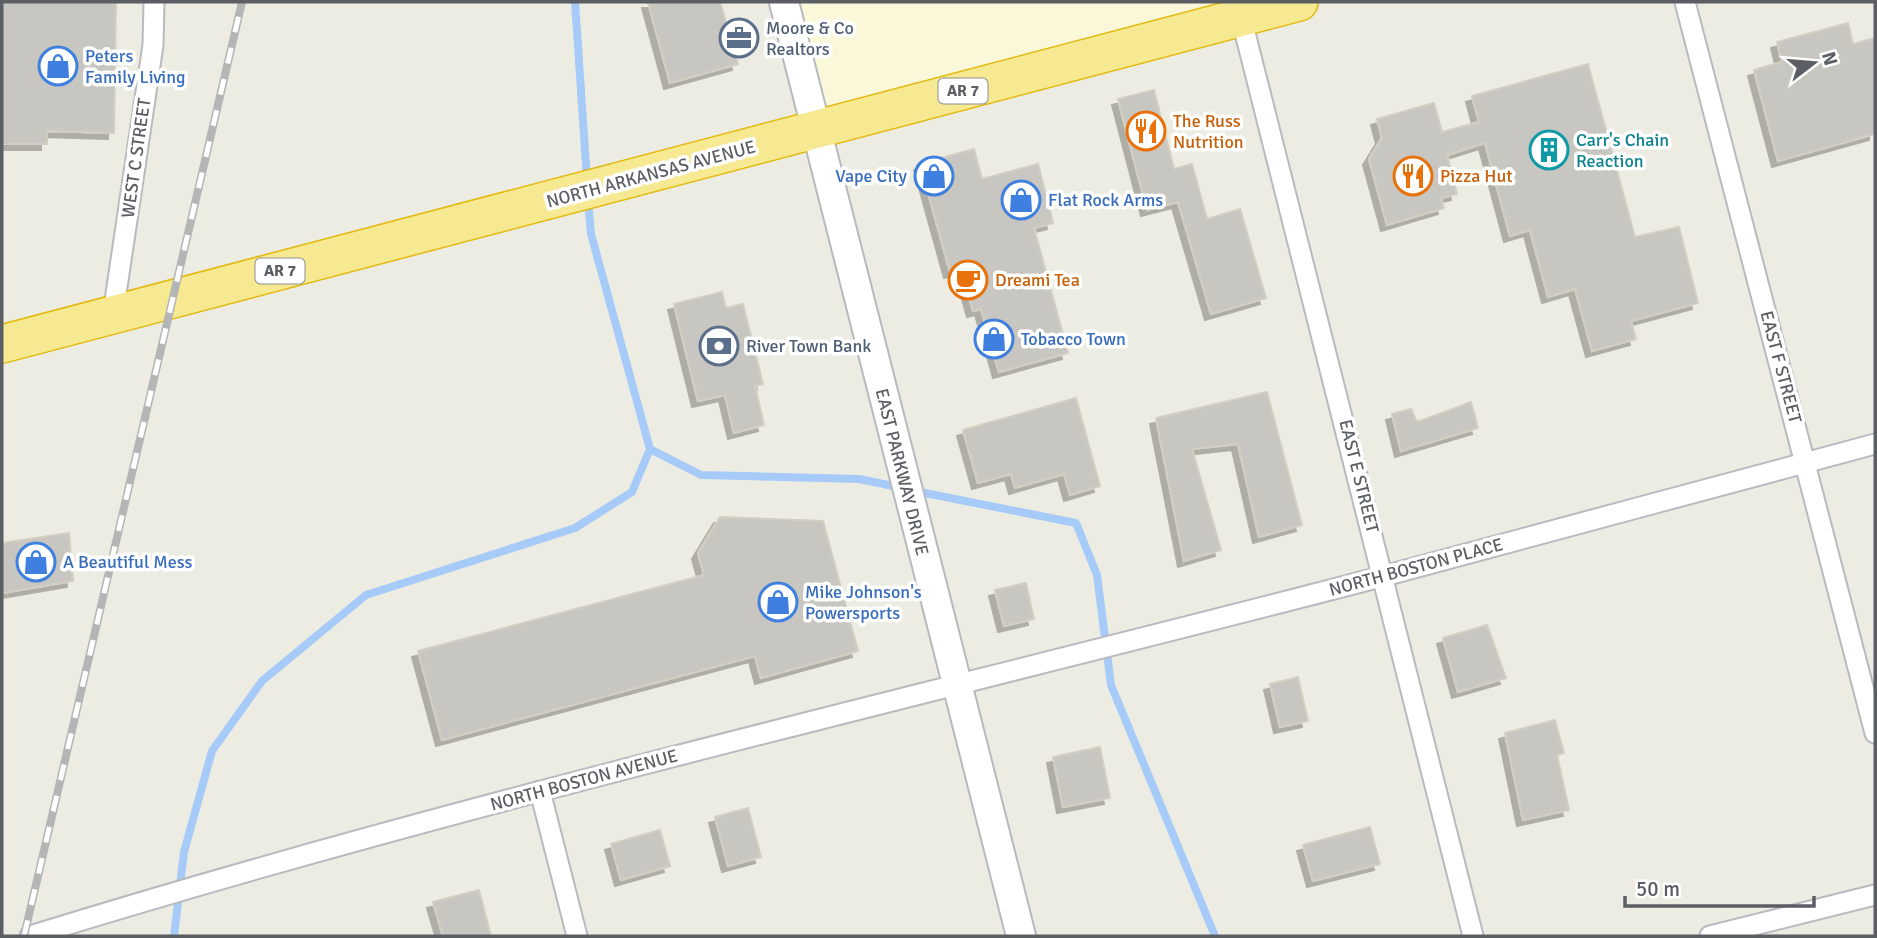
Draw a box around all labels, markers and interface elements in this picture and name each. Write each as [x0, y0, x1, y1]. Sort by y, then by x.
office icon: Moore & Co Realtors [718, 17, 760, 59]
place label: Moore & Co Realtors [766, 17, 854, 60]
north arrow [1779, 28, 1849, 98]
shop icon: Peters Family Living [37, 45, 79, 87]
place label: Peters Family Living [85, 45, 186, 88]
text: N [1816, 49, 1843, 68]
road number: AR 7 [939, 78, 988, 104]
street label: WEST C STREET [117, 96, 155, 219]
restaurant icon: The Russ Nutrition [1125, 110, 1167, 152]
place label: The Russ Nutrition [1173, 110, 1244, 153]
building icon: Carr's Chain Reaction [1528, 129, 1570, 171]
place label: Carr's Chain Reaction [1576, 129, 1669, 172]
street label: NORTH ARKANSAS AVENUE [544, 135, 758, 213]
shop icon: Vape City [913, 155, 955, 197]
restaurant icon: Pizza Hut [1392, 155, 1434, 197]
place label: Vape City [835, 165, 908, 187]
place label: Pizza Hut [1440, 165, 1513, 187]
shop icon: Flat Rock Arms [1000, 179, 1042, 221]
place label: Flat Rock Arms [1048, 189, 1163, 211]
road number: AR 7 [256, 258, 304, 284]
cafe icon: Dreami Tea [947, 259, 989, 301]
place label: Dreami Tea [995, 269, 1080, 291]
street label: EAST F STREET [1755, 308, 1807, 426]
shop icon: Tobacco Town [973, 318, 1015, 360]
bank icon: River Town Bank [698, 325, 740, 367]
place label: Tobacco Town [1021, 328, 1126, 350]
place label: River Town Bank [746, 335, 871, 357]
street label: EAST PARKWAY DRIVE [871, 386, 933, 558]
street label: EAST E STREET [1334, 417, 1384, 535]
street label: NORTH BOSTON PLACE [1327, 533, 1505, 601]
shop icon: A Beautiful Mess [15, 541, 57, 583]
place label: A Beautiful Mess [63, 551, 193, 573]
shop icon: Mike Johnson's Powersports [757, 581, 799, 623]
place label: Mike Johnson's Powersports [805, 581, 922, 624]
street label: NORTH BOSTON AVENUE [488, 744, 680, 816]
scale bar [1625, 864, 1814, 908]
text: 50 m [1636, 876, 1680, 902]

